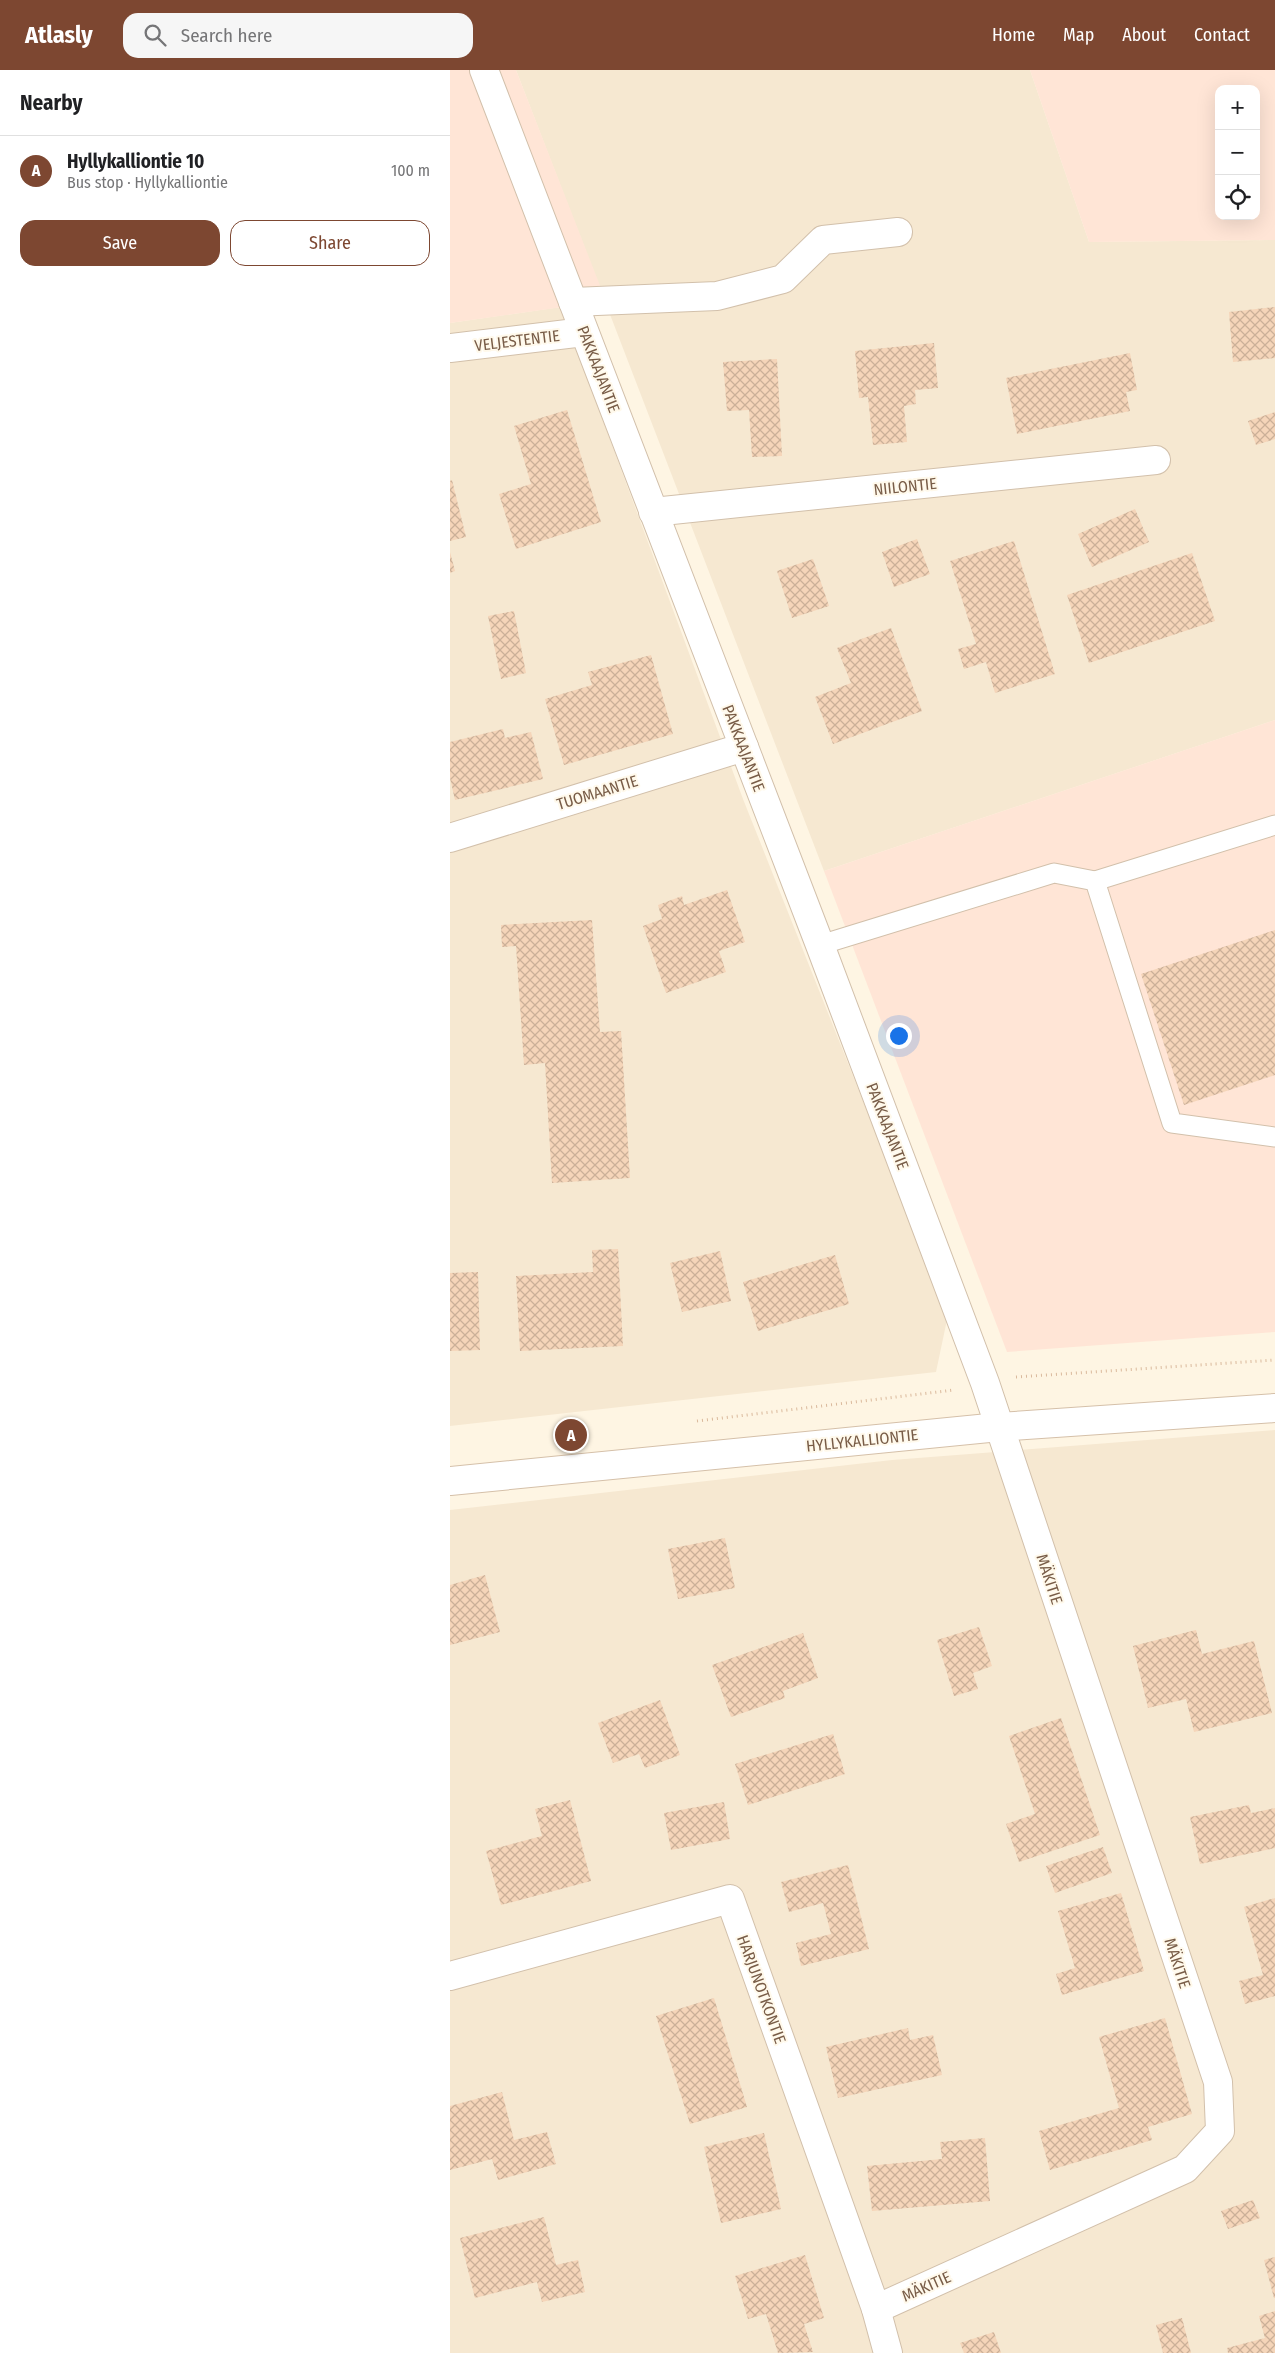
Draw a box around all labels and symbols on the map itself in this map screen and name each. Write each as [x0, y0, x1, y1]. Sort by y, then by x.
street label: PAKKAAJANTIE [573, 323, 624, 415]
street label: VELJESTENTIE [473, 326, 561, 355]
street label: NIILONTIE [873, 474, 938, 499]
street label: PAKKAAJANTIE [718, 702, 769, 794]
street label: TUOMAANTIE [554, 771, 640, 814]
your location [886, 1023, 912, 1049]
street label: PAKKAAJANTIE [862, 1080, 913, 1172]
pin: A [555, 1416, 587, 1454]
street label: HYLLYKALLIONTIE [805, 1425, 919, 1456]
street label: MÄKITIE [1033, 1552, 1067, 1607]
street label: HARJUNOTKONTIE [733, 1932, 790, 2046]
street label: MÄKITIE [1161, 1936, 1195, 1991]
street label: MÄKITIE [899, 2267, 954, 2306]

